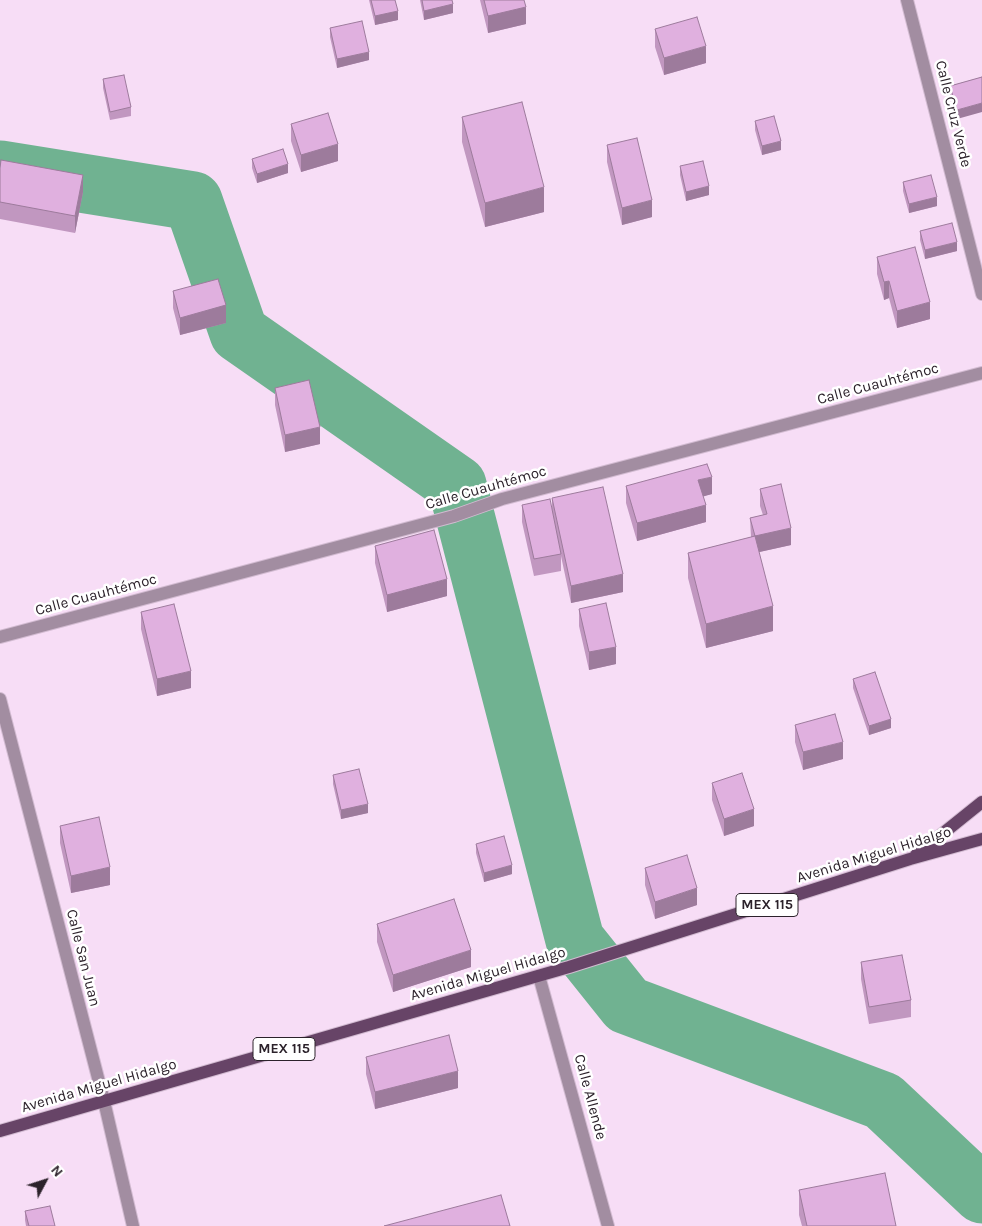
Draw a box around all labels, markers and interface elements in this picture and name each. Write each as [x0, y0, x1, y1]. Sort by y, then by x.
street label: Calle Cruz Verde [931, 59, 975, 169]
street label: Calle Cuauhtémoc [815, 359, 941, 409]
street label: Calle Cuauhtémoc [423, 462, 549, 514]
street label: Calle Cuauhtémoc [33, 570, 159, 620]
street label: Avenida Miguel Hidalgo [795, 823, 953, 887]
road number: MEX 115 [736, 894, 798, 916]
street label: Calle San Juan [62, 908, 104, 1008]
street label: Avenida Miguel Hidalgo [408, 943, 568, 1005]
road number: MEX 115 [253, 1038, 315, 1060]
street label: Calle Allende [570, 1052, 610, 1142]
street label: Avenida Miguel Hidalgo [19, 1055, 179, 1117]
north arrow [20, 1156, 70, 1206]
text: N [47, 1162, 67, 1180]

